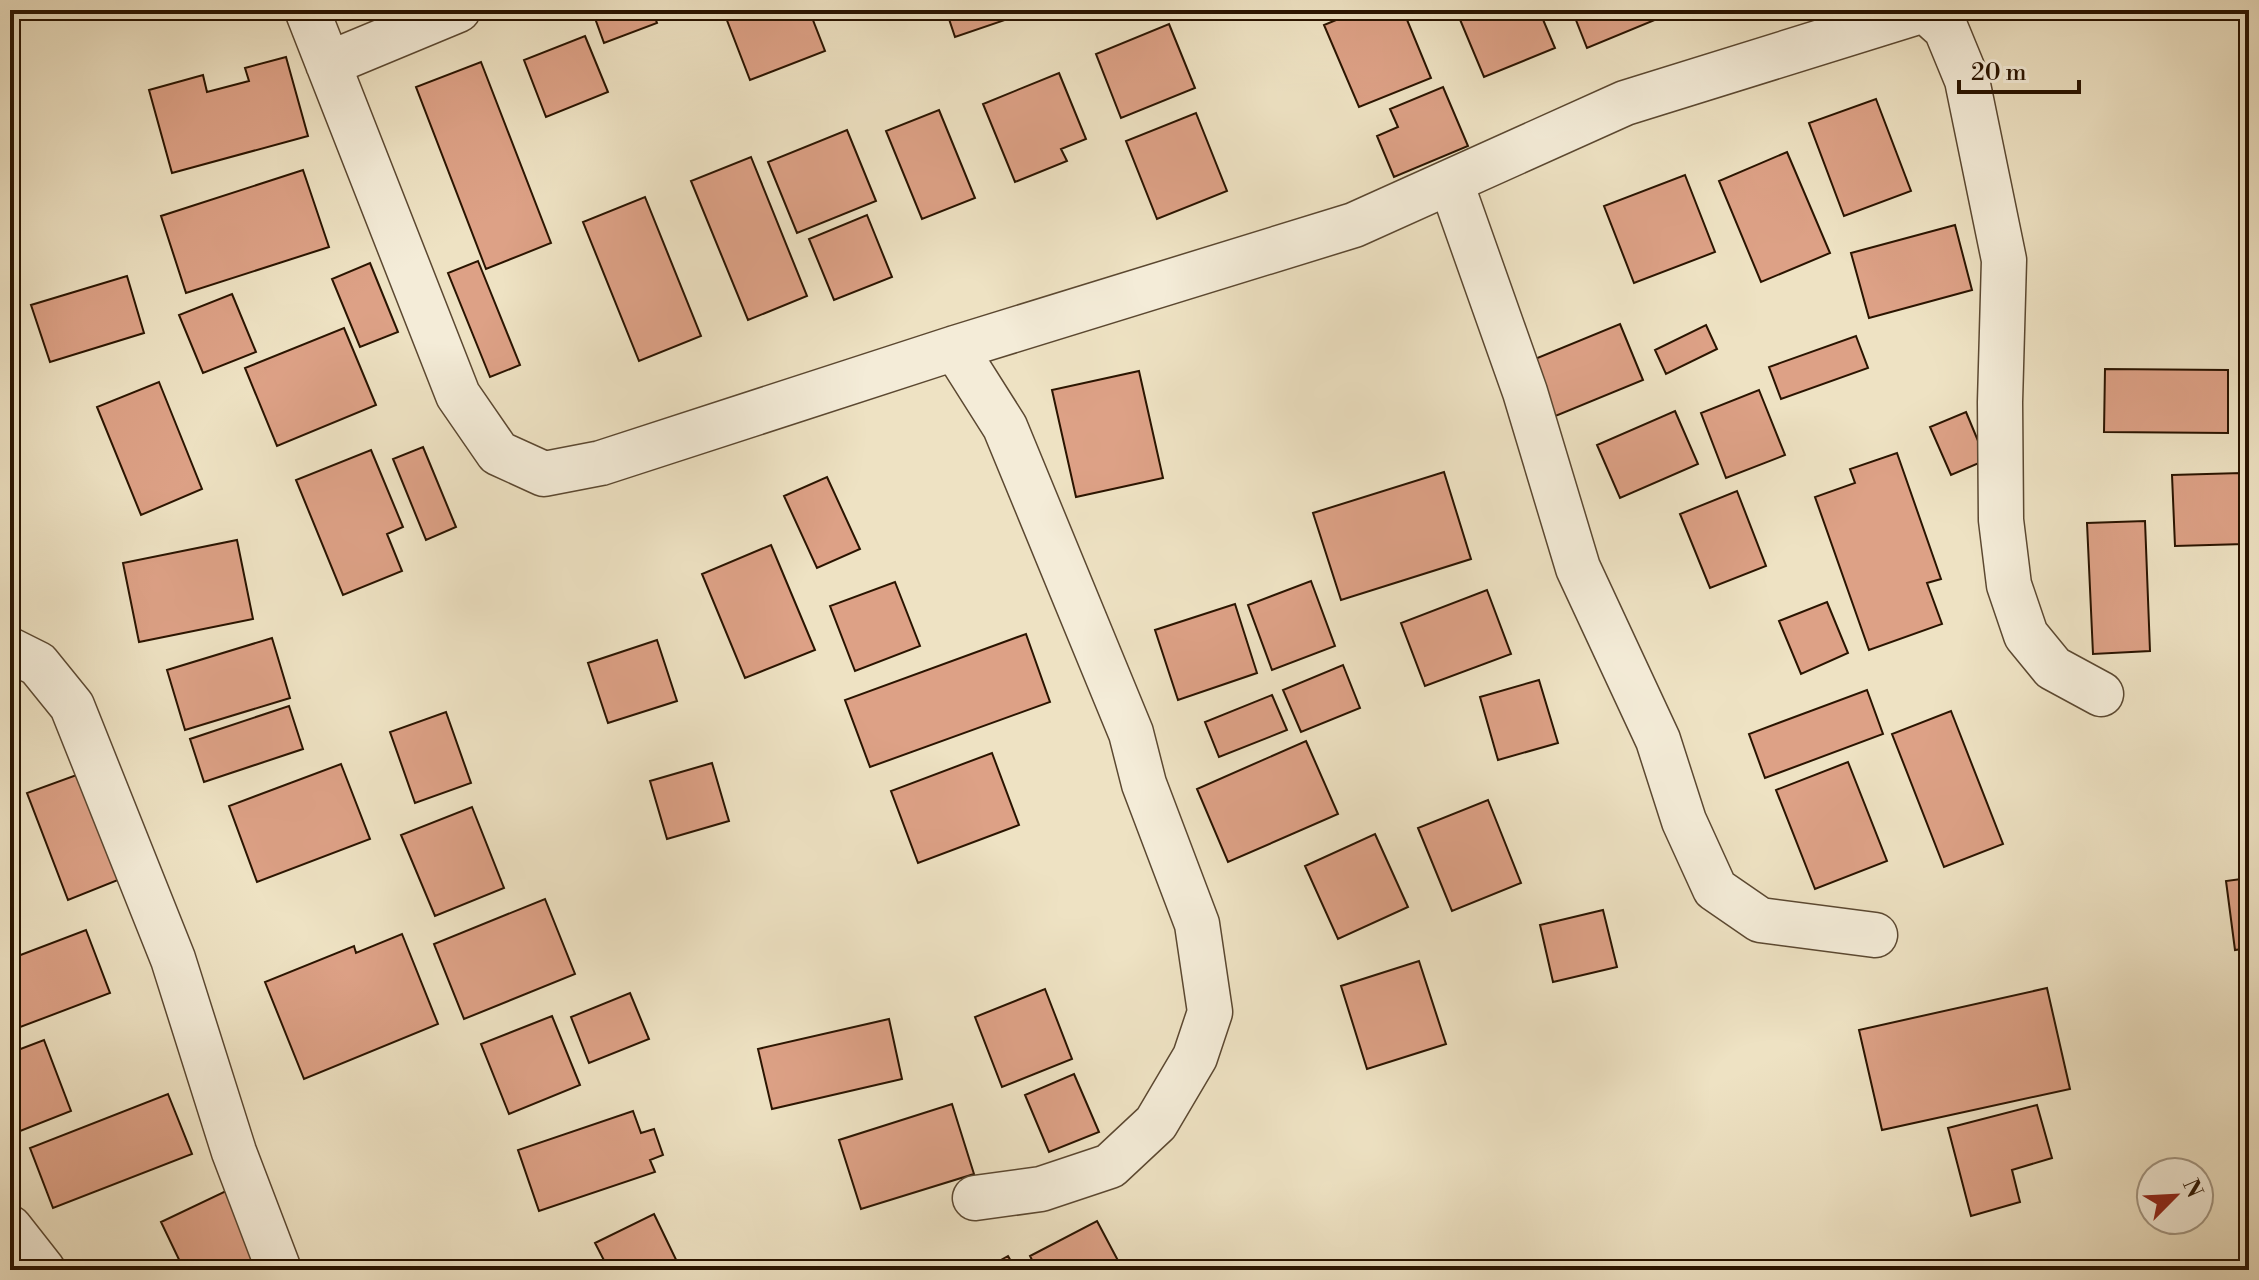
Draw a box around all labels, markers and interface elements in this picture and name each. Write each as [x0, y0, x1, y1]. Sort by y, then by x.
scale bar [1959, 44, 2079, 94]
text: 20 m [1971, 58, 2027, 88]
north arrow [2135, 1156, 2215, 1236]
text: N [2176, 1175, 2208, 1202]

